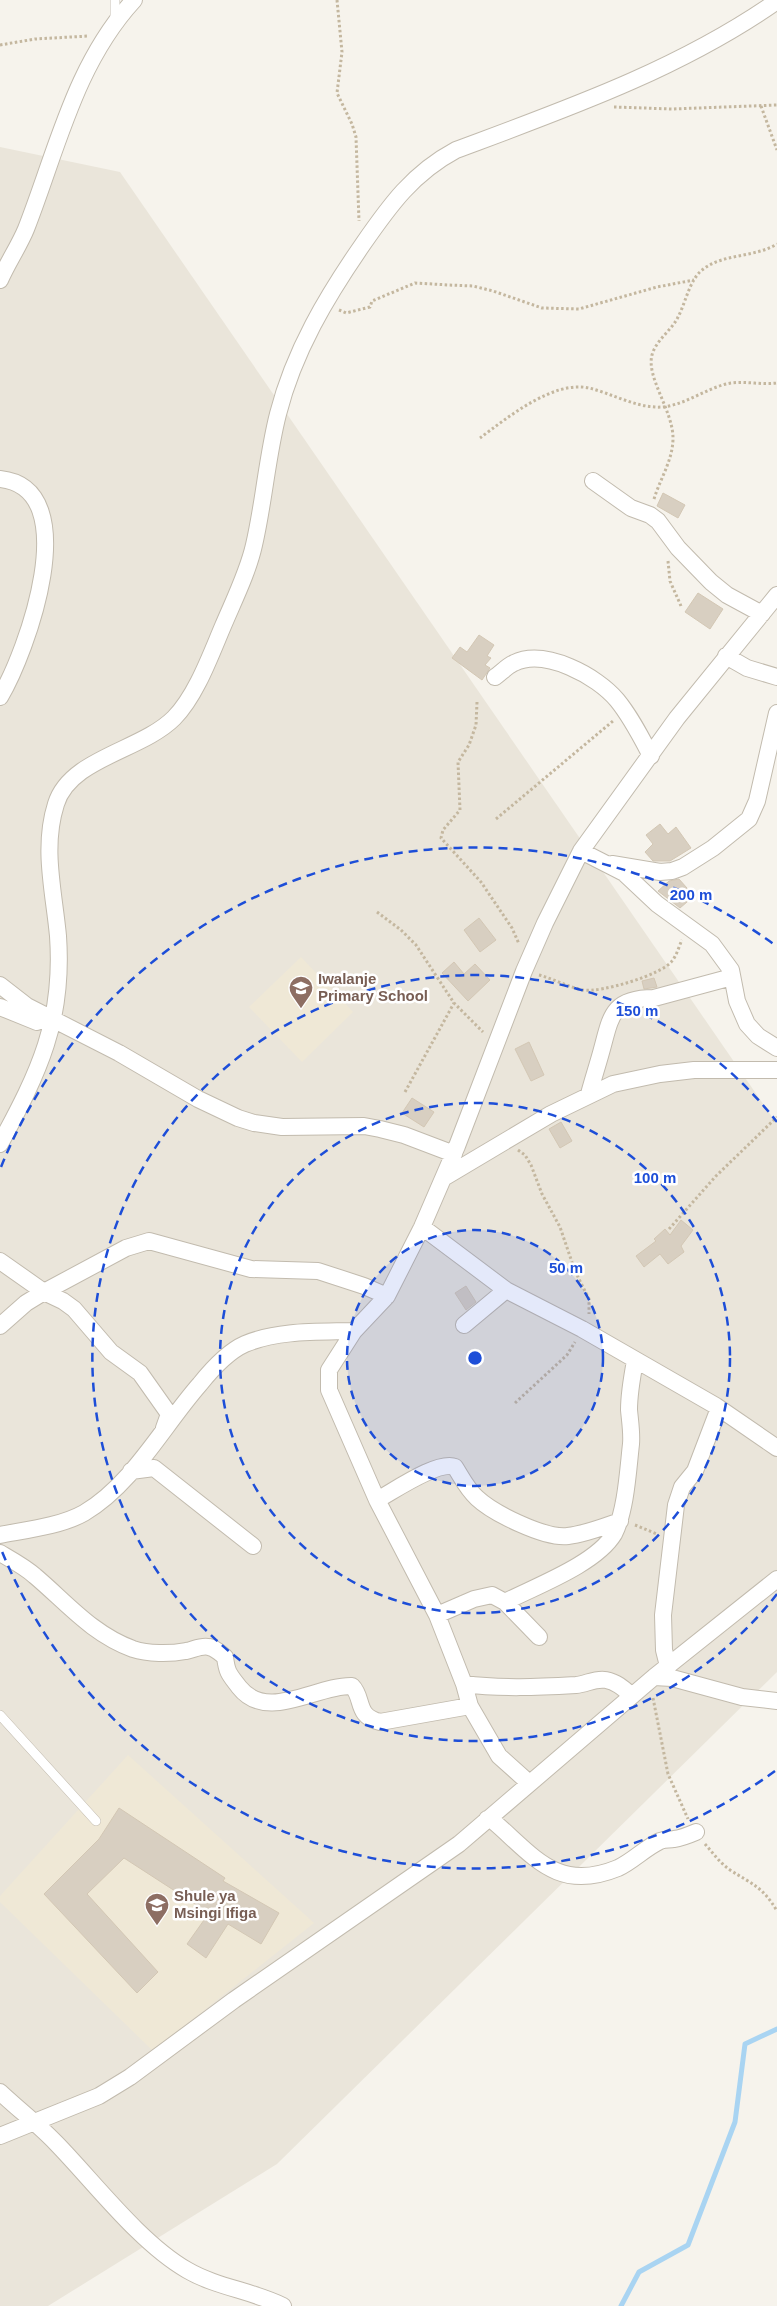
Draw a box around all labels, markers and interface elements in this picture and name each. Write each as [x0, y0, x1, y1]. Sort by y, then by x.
text: 200 m [670, 886, 712, 903]
place label: Iwalanje Primary School [318, 970, 428, 1004]
school or university icon: Iwalanje Primary School [288, 975, 314, 1009]
text: 150 m [616, 1002, 658, 1019]
text: 100 m [634, 1169, 676, 1186]
text: 50 m [549, 1259, 583, 1276]
centre of rings [466, 1349, 484, 1367]
place label: Shule ya Msingi Ifiga [174, 1887, 257, 1921]
school or university icon: Shule ya Msingi Ifiga [144, 1892, 170, 1926]

